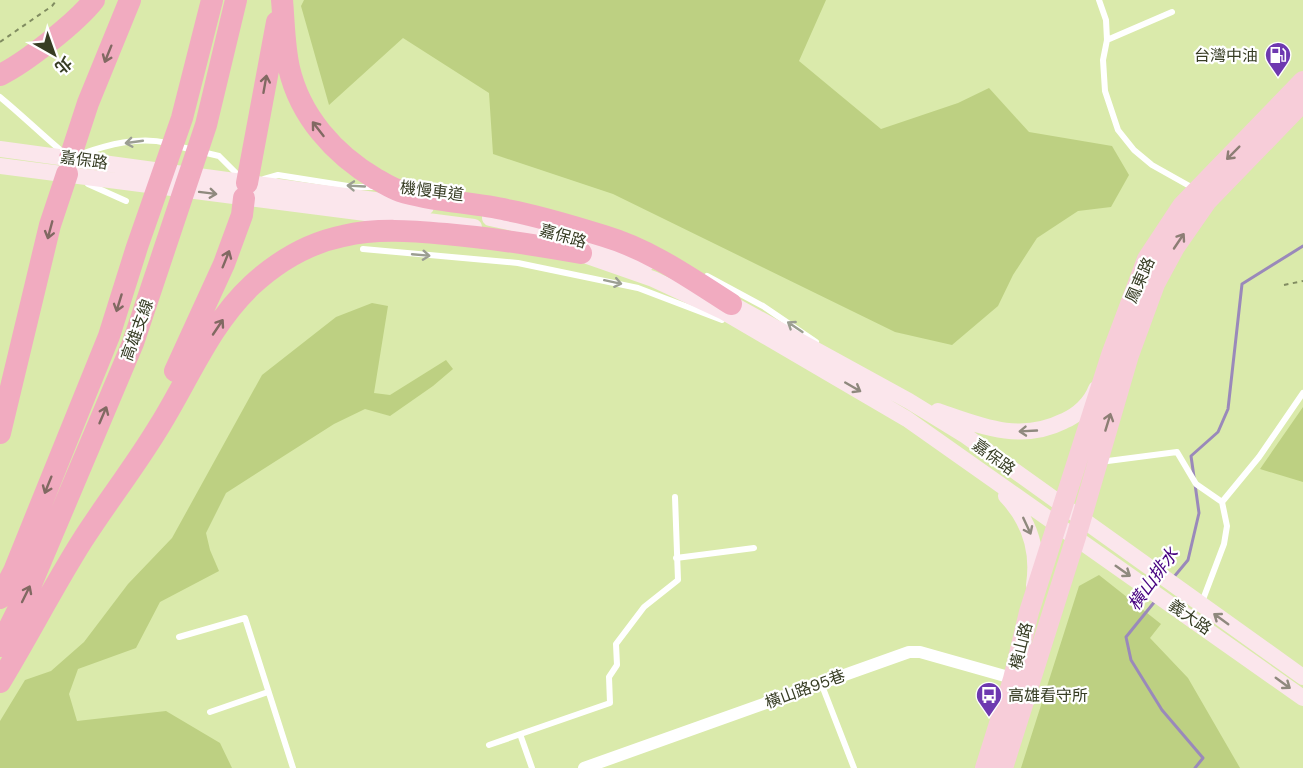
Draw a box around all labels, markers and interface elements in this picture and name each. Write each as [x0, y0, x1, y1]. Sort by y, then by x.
north arrow [24, 24, 84, 84]
fuel station icon: 台灣中油 [1263, 40, 1293, 78]
one-way arrow [102, 44, 113, 63]
place label: 台灣中油 [1194, 45, 1258, 66]
text: 北 [50, 52, 76, 78]
one-way arrow [260, 75, 271, 95]
one-way arrow [312, 121, 325, 137]
one-way arrow [125, 137, 144, 148]
one-way arrow [1225, 145, 1240, 160]
street label: 嘉保路 [59, 146, 109, 174]
street label: 機慢車道 [399, 177, 465, 205]
one-way arrow [347, 181, 367, 192]
one-way arrow [198, 188, 218, 199]
street label: 嘉保路 [537, 219, 589, 253]
one-way arrow [43, 220, 55, 239]
one-way arrow [1173, 234, 1185, 250]
one-way arrow [410, 250, 430, 261]
one-way arrow [221, 251, 232, 269]
street label: 鳳東路 [1121, 254, 1159, 306]
one-way arrow [604, 277, 623, 289]
one-way arrow [113, 293, 124, 312]
street label: 高雄支線 [116, 296, 158, 364]
one-way arrow [212, 319, 224, 336]
one-way arrow [787, 321, 804, 334]
one-way arrow [844, 382, 861, 394]
one-way arrow [98, 406, 109, 424]
one-way arrow [1103, 413, 1114, 432]
one-way arrow [1019, 426, 1039, 437]
street label: 嘉保路 [968, 434, 1020, 480]
one-way arrow [42, 475, 53, 494]
one-way arrow [1021, 516, 1033, 534]
water label: 橫山排水 [1122, 542, 1184, 615]
one-way arrow [1115, 565, 1131, 577]
one-way arrow [21, 585, 32, 603]
street label: 義大路 [1164, 595, 1216, 639]
one-way arrow [1214, 613, 1230, 625]
street label: 橫山路 [1005, 620, 1037, 672]
street label: 橫山路95巷 [762, 665, 848, 713]
one-way arrow [1274, 677, 1290, 689]
bus stop icon: 高雄看守所 [974, 680, 1004, 718]
place label: 高雄看守所 [1008, 685, 1088, 706]

